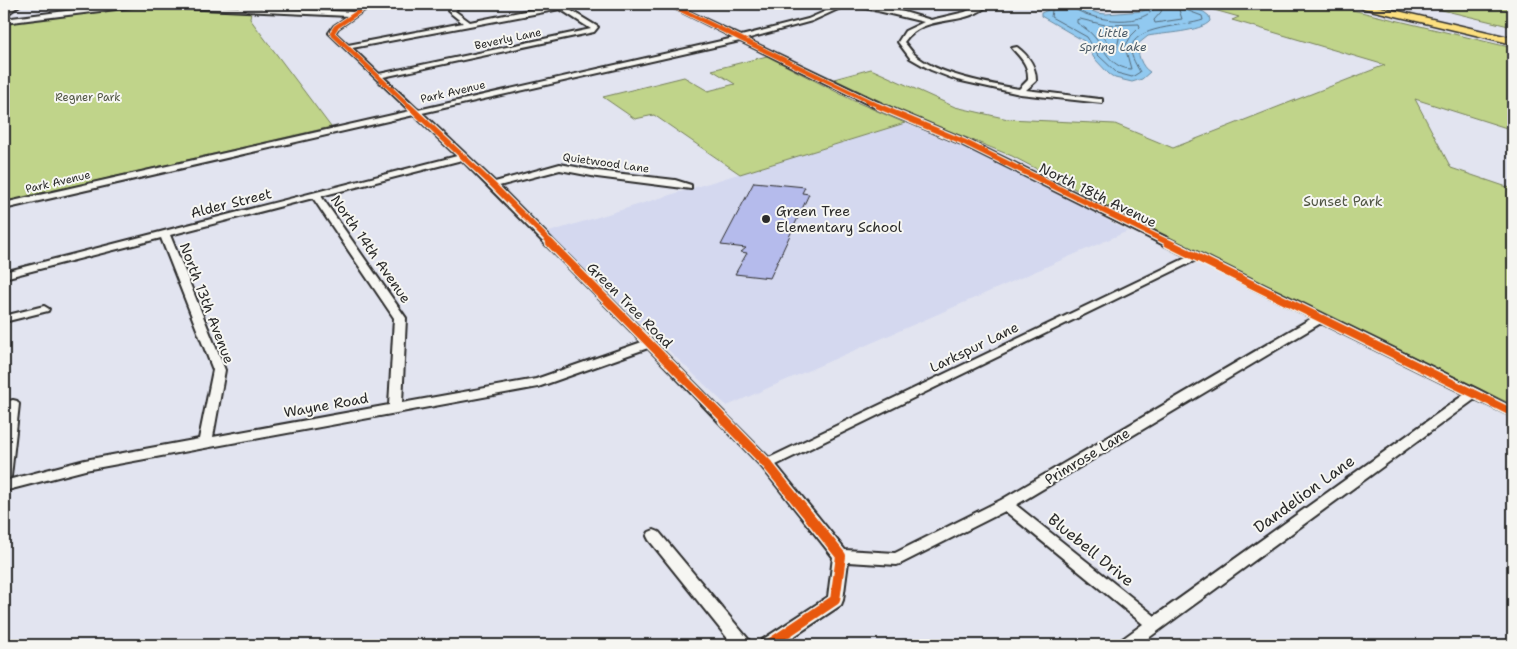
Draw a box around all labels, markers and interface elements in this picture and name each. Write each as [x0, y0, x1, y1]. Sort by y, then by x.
street label: Beverly Lane [473, 25, 543, 53]
water label: Little Spring Lake [1079, 25, 1147, 55]
street label: Park Avenue [419, 77, 487, 107]
park label: Regner Park [55, 90, 121, 105]
street label: Quietwood Lane [562, 150, 650, 176]
street label: North 18th Avenue [1036, 159, 1160, 231]
street label: Park Avenue [24, 167, 92, 197]
street label: Alder Street [189, 184, 273, 222]
street label: North 14th Avenue [327, 191, 415, 307]
park label: Sunset Park [1303, 192, 1383, 210]
place label: Green Tree Elementary School [776, 202, 903, 236]
marker: Green Tree Elementary School [760, 213, 772, 225]
street label: North 13th Avenue [176, 240, 238, 366]
street label: Green Tree Road [583, 258, 677, 352]
street label: Larkspur Lane [927, 318, 1021, 376]
street label: Wayne Road [282, 389, 370, 421]
street label: Primrose Lane [1041, 424, 1133, 488]
street label: Dandelion Lane [1249, 450, 1359, 538]
street label: Bluebell Drive [1044, 509, 1138, 591]

